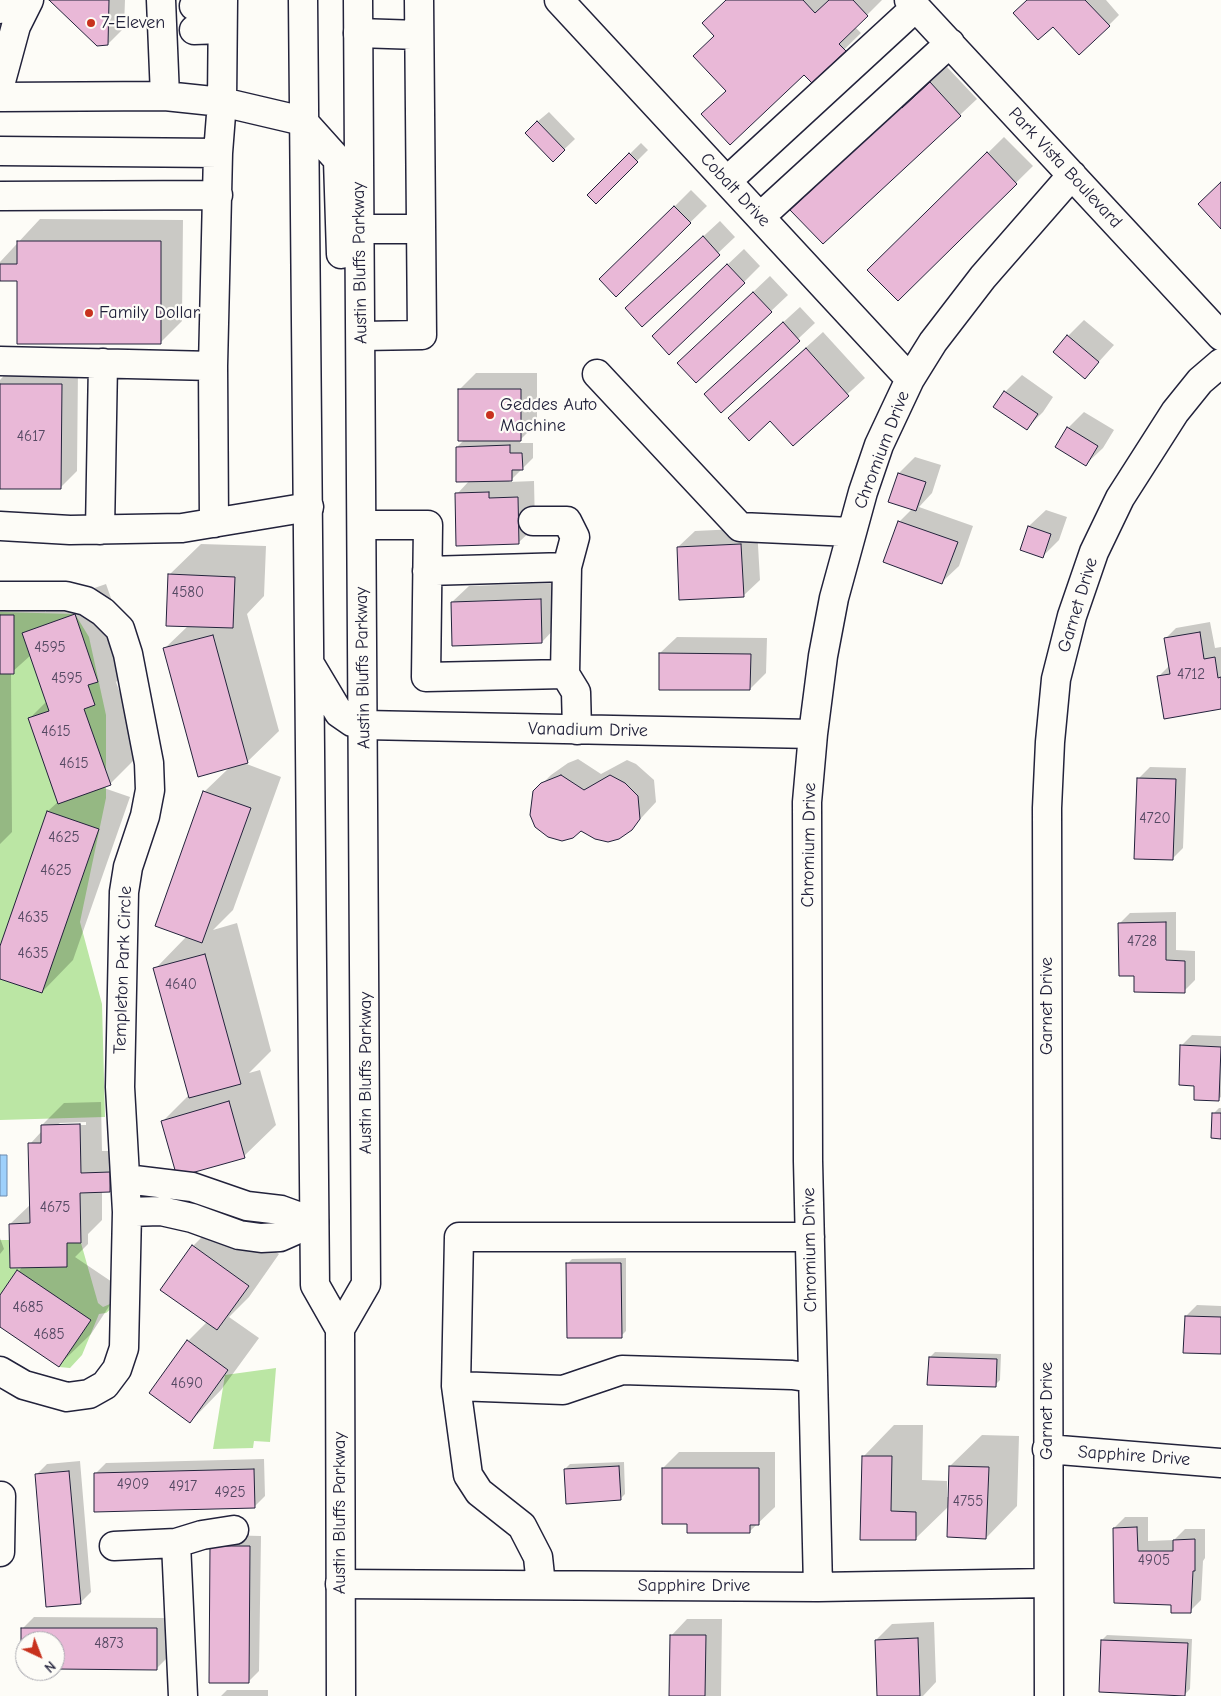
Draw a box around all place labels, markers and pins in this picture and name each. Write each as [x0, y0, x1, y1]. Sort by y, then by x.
place label: 7-Eleven [101, 12, 165, 34]
marker: 7-Eleven [85, 17, 97, 29]
place label: Family Dollar [99, 302, 200, 324]
marker: Family Dollar [83, 307, 95, 319]
place label: Geddes Auto Machine [500, 394, 597, 436]
marker: Geddes Auto Machine [484, 409, 496, 421]

